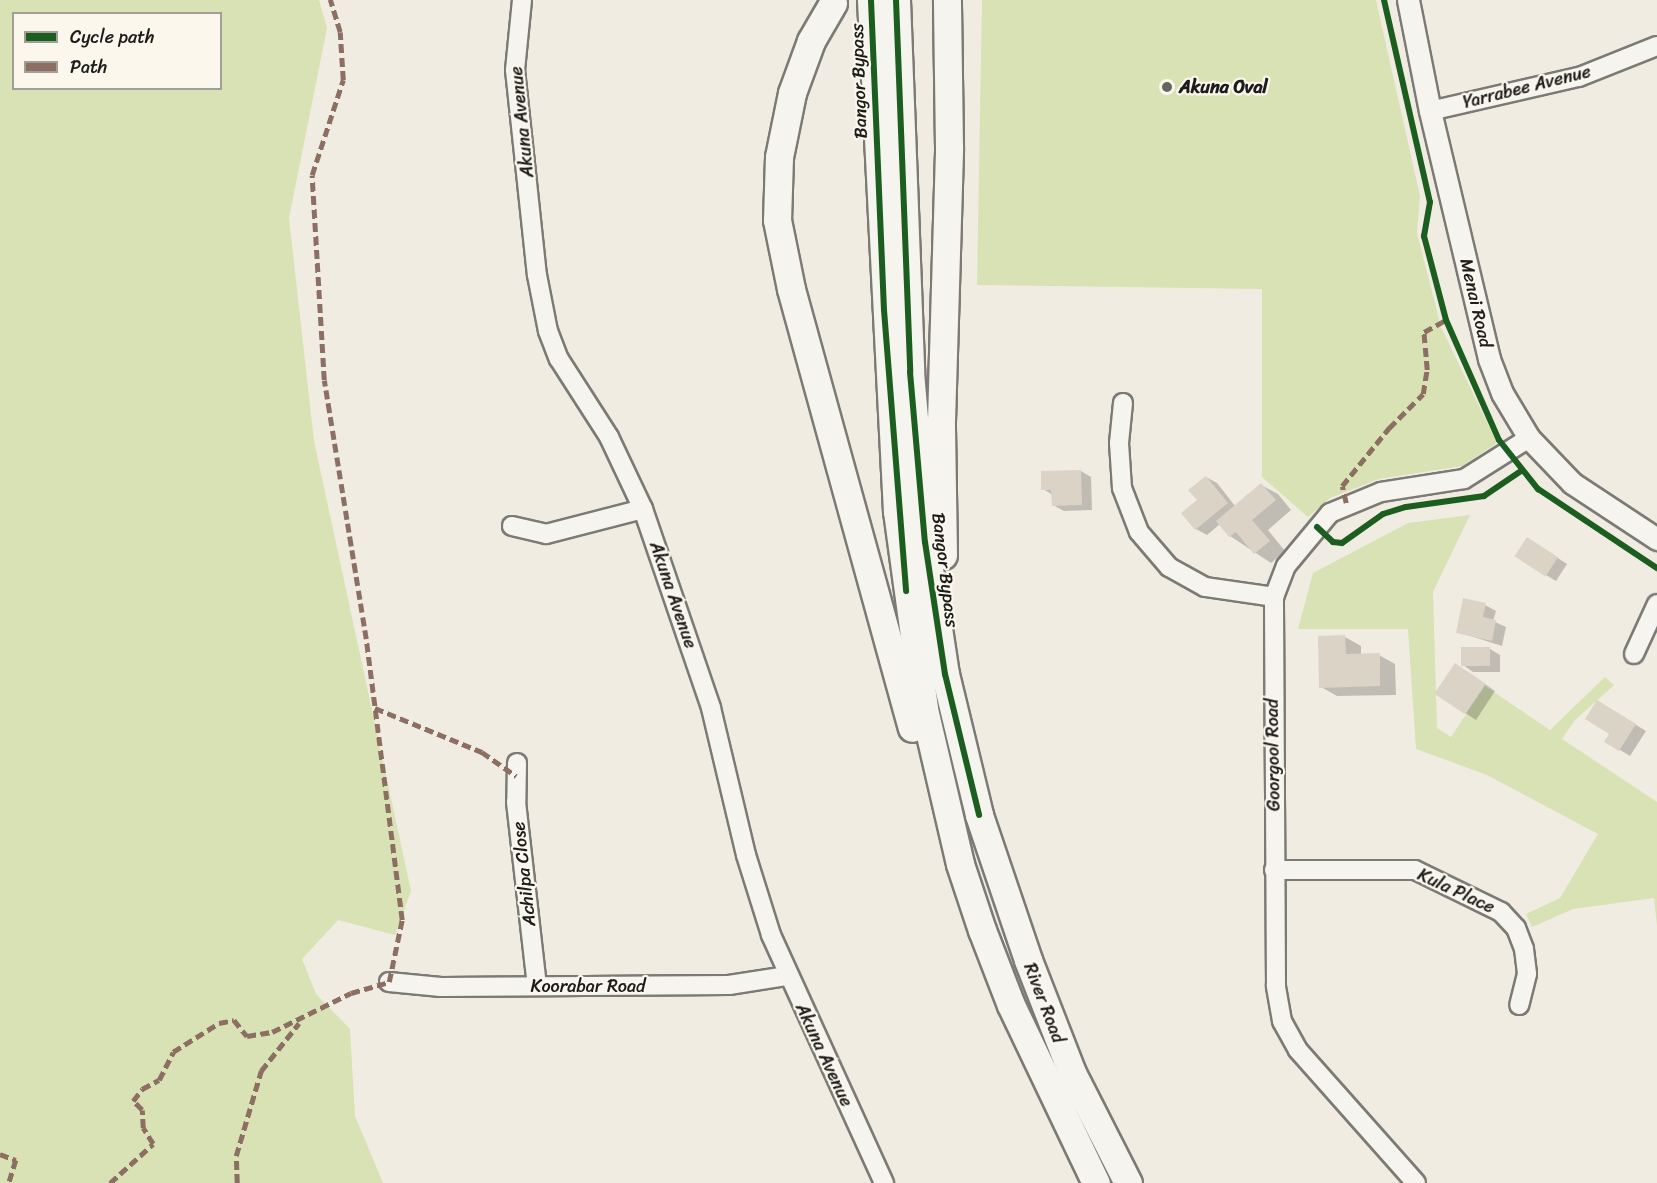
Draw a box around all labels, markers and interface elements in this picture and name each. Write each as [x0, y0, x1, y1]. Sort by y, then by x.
legend [12, 12, 222, 90]
text: Cycle path [70, 21, 154, 53]
street label: Bangor Bypass [846, 23, 872, 139]
text: Path [70, 51, 107, 83]
street label: Yarrabee Avenue [1461, 61, 1593, 113]
street label: Akuna Avenue [505, 65, 539, 179]
place label: Akuna Oval [1179, 76, 1268, 98]
marker: Akuna Oval [1160, 80, 1174, 94]
street label: Menai Road [1455, 256, 1497, 350]
street label: Bangor Bypass [927, 511, 963, 629]
street label: Akuna Avenue [645, 539, 701, 651]
street label: Goorgool Road [1261, 699, 1285, 811]
street label: Achilpa Close [508, 820, 540, 928]
street label: Kula Place [1414, 864, 1498, 918]
street label: River Road [1019, 960, 1069, 1046]
street label: Koorabar Road [531, 975, 645, 997]
street label: Akuna Avenue [791, 1000, 857, 1110]

